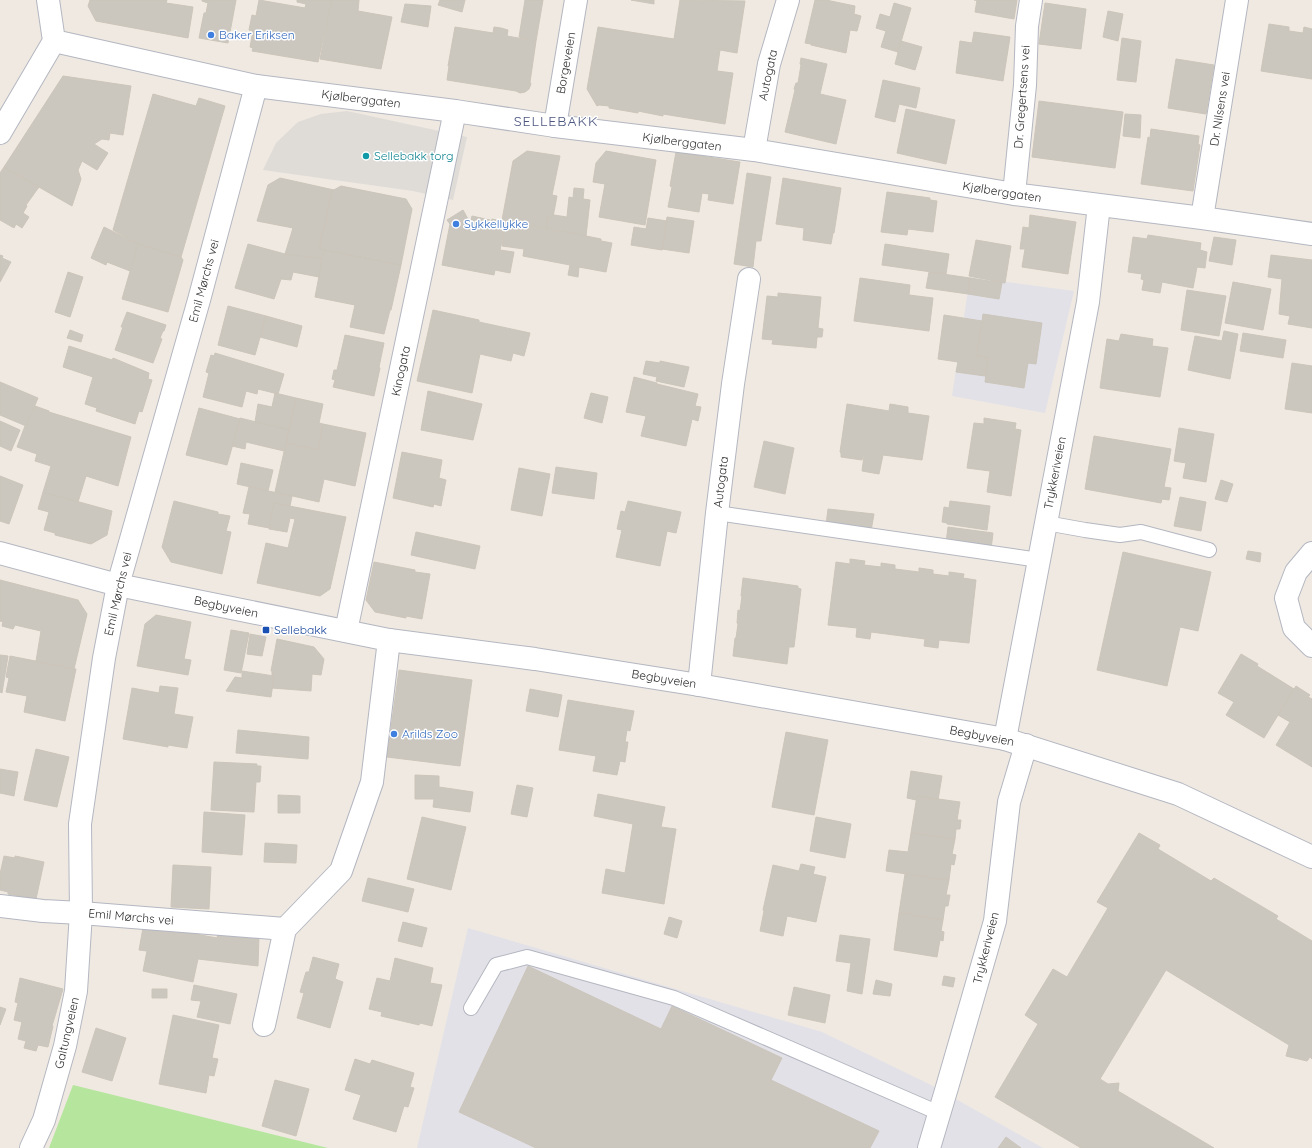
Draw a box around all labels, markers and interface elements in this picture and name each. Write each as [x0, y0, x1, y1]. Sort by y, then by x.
place label: Baker Eriksen [219, 27, 295, 42]
marker: Baker Eriksen [206, 30, 216, 40]
street label: Borgeveien [553, 31, 578, 95]
street label: Dr. Gregertsens vei [1010, 45, 1033, 149]
street label: Autogata [755, 48, 780, 102]
street label: Dr. Nilsens vei [1206, 71, 1233, 147]
street label: Kjølberggaten [321, 86, 402, 111]
district label: SELLEBAKK [514, 112, 598, 130]
street label: Kjølberggaten [642, 129, 723, 154]
place label: Sellebakk torg [374, 148, 454, 163]
marker: Sellebakk torg [361, 151, 371, 161]
street label: Kjølberggaten [962, 178, 1043, 205]
place label: Sykkellykke [464, 216, 529, 231]
marker: Sykkellykke [451, 219, 461, 229]
street label: Emil Mørchs vei [185, 238, 222, 324]
street label: Kinogata [388, 344, 413, 397]
street label: Trykkeriveien [1040, 435, 1069, 511]
street label: Autogata [710, 455, 731, 509]
street label: Emil Mørchs vei [101, 551, 134, 637]
street label: Begbyveien [193, 592, 260, 621]
place label: Sellebakk [274, 622, 327, 637]
marker: Sellebakk [261, 625, 271, 635]
street label: Begbyveien [631, 666, 698, 691]
street label: Begbyveien [949, 722, 1016, 749]
place label: Arilds Zoo [402, 726, 458, 741]
marker: Arilds Zoo [389, 729, 399, 739]
street label: Emil Mørchs vei [88, 905, 174, 928]
street label: Trykkeriveien [969, 910, 1002, 986]
street label: Galtungveien [51, 996, 82, 1070]

